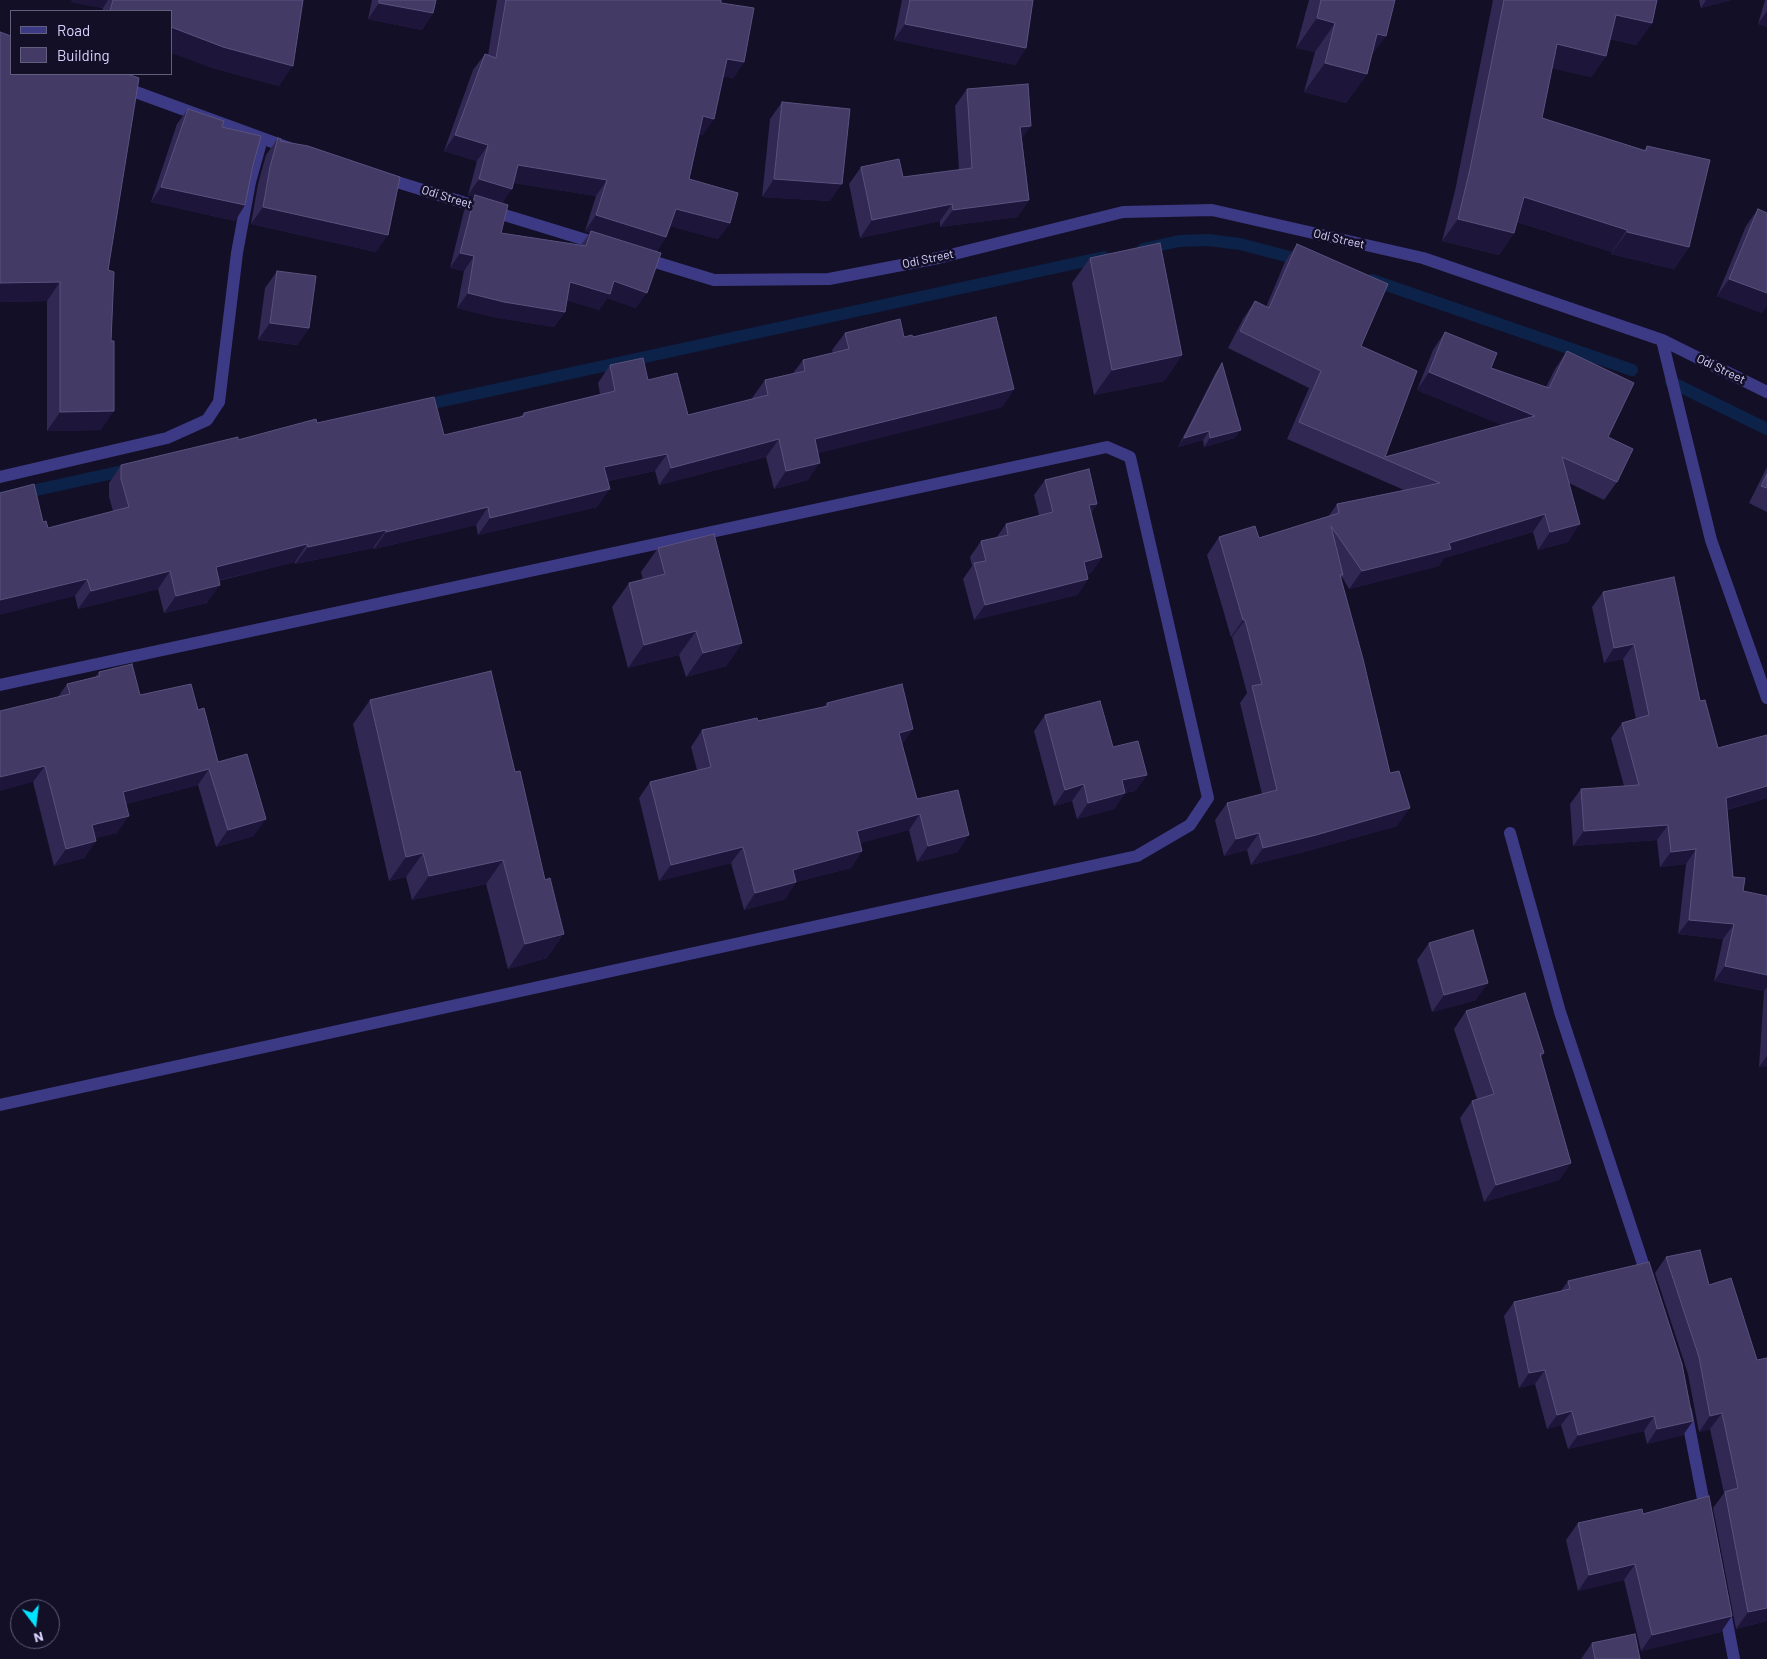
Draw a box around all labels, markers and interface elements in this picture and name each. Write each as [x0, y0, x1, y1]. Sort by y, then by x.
legend [10, 10, 172, 75]
text: Road [57, 21, 90, 39]
text: Building [57, 46, 110, 64]
street label: Odi Street [420, 182, 474, 212]
street label: Odi Street [1312, 226, 1366, 252]
street label: Odi Street [901, 247, 955, 271]
street label: Odi Street [1694, 351, 1748, 387]
north arrow [10, 1599, 60, 1649]
text: N [32, 1629, 45, 1647]

